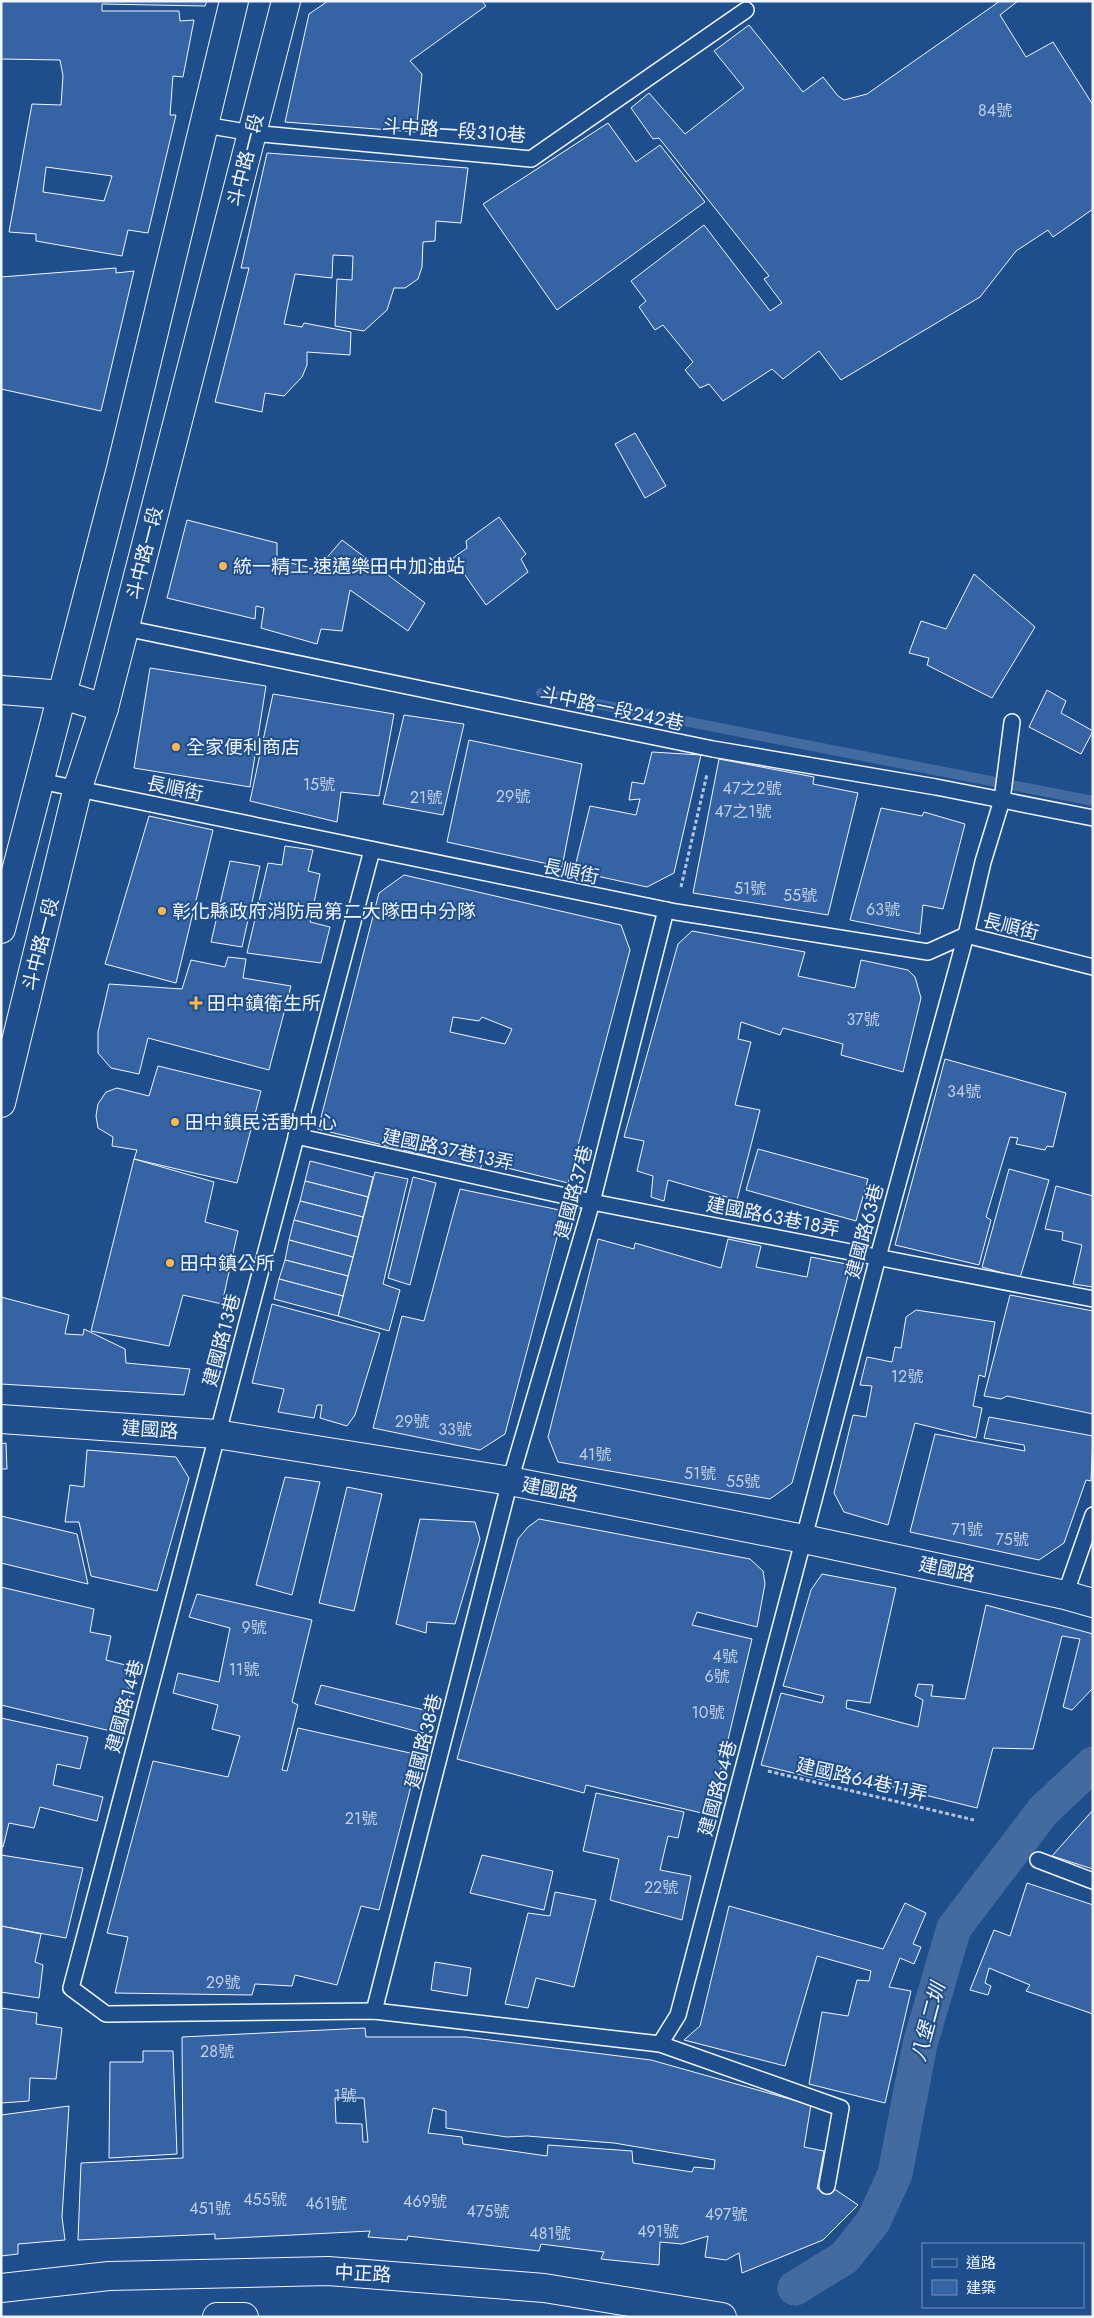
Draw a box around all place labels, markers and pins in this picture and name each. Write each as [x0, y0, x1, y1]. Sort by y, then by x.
place label: 統一精工-速邁樂田中加油站 [233, 553, 465, 580]
marker: 統一精工-速邁樂田中加油站 [217, 560, 229, 572]
place label: 全家便利商店 [186, 734, 300, 761]
marker: 全家便利商店 [170, 741, 182, 753]
place label: 彰化縣政府消防局第二大隊田中分隊 [172, 898, 476, 925]
marker: 彰化縣政府消防局第二大隊田中分隊 [156, 905, 168, 917]
place label: 田中鎮衛生所 [207, 990, 321, 1017]
marker: 田中鎮衛生所 [189, 996, 203, 1010]
place label: 田中鎮民活動中心 [185, 1109, 337, 1136]
marker: 田中鎮民活動中心 [169, 1116, 181, 1128]
place label: 田中鎮公所 [180, 1250, 275, 1277]
marker: 田中鎮公所 [164, 1257, 176, 1269]

